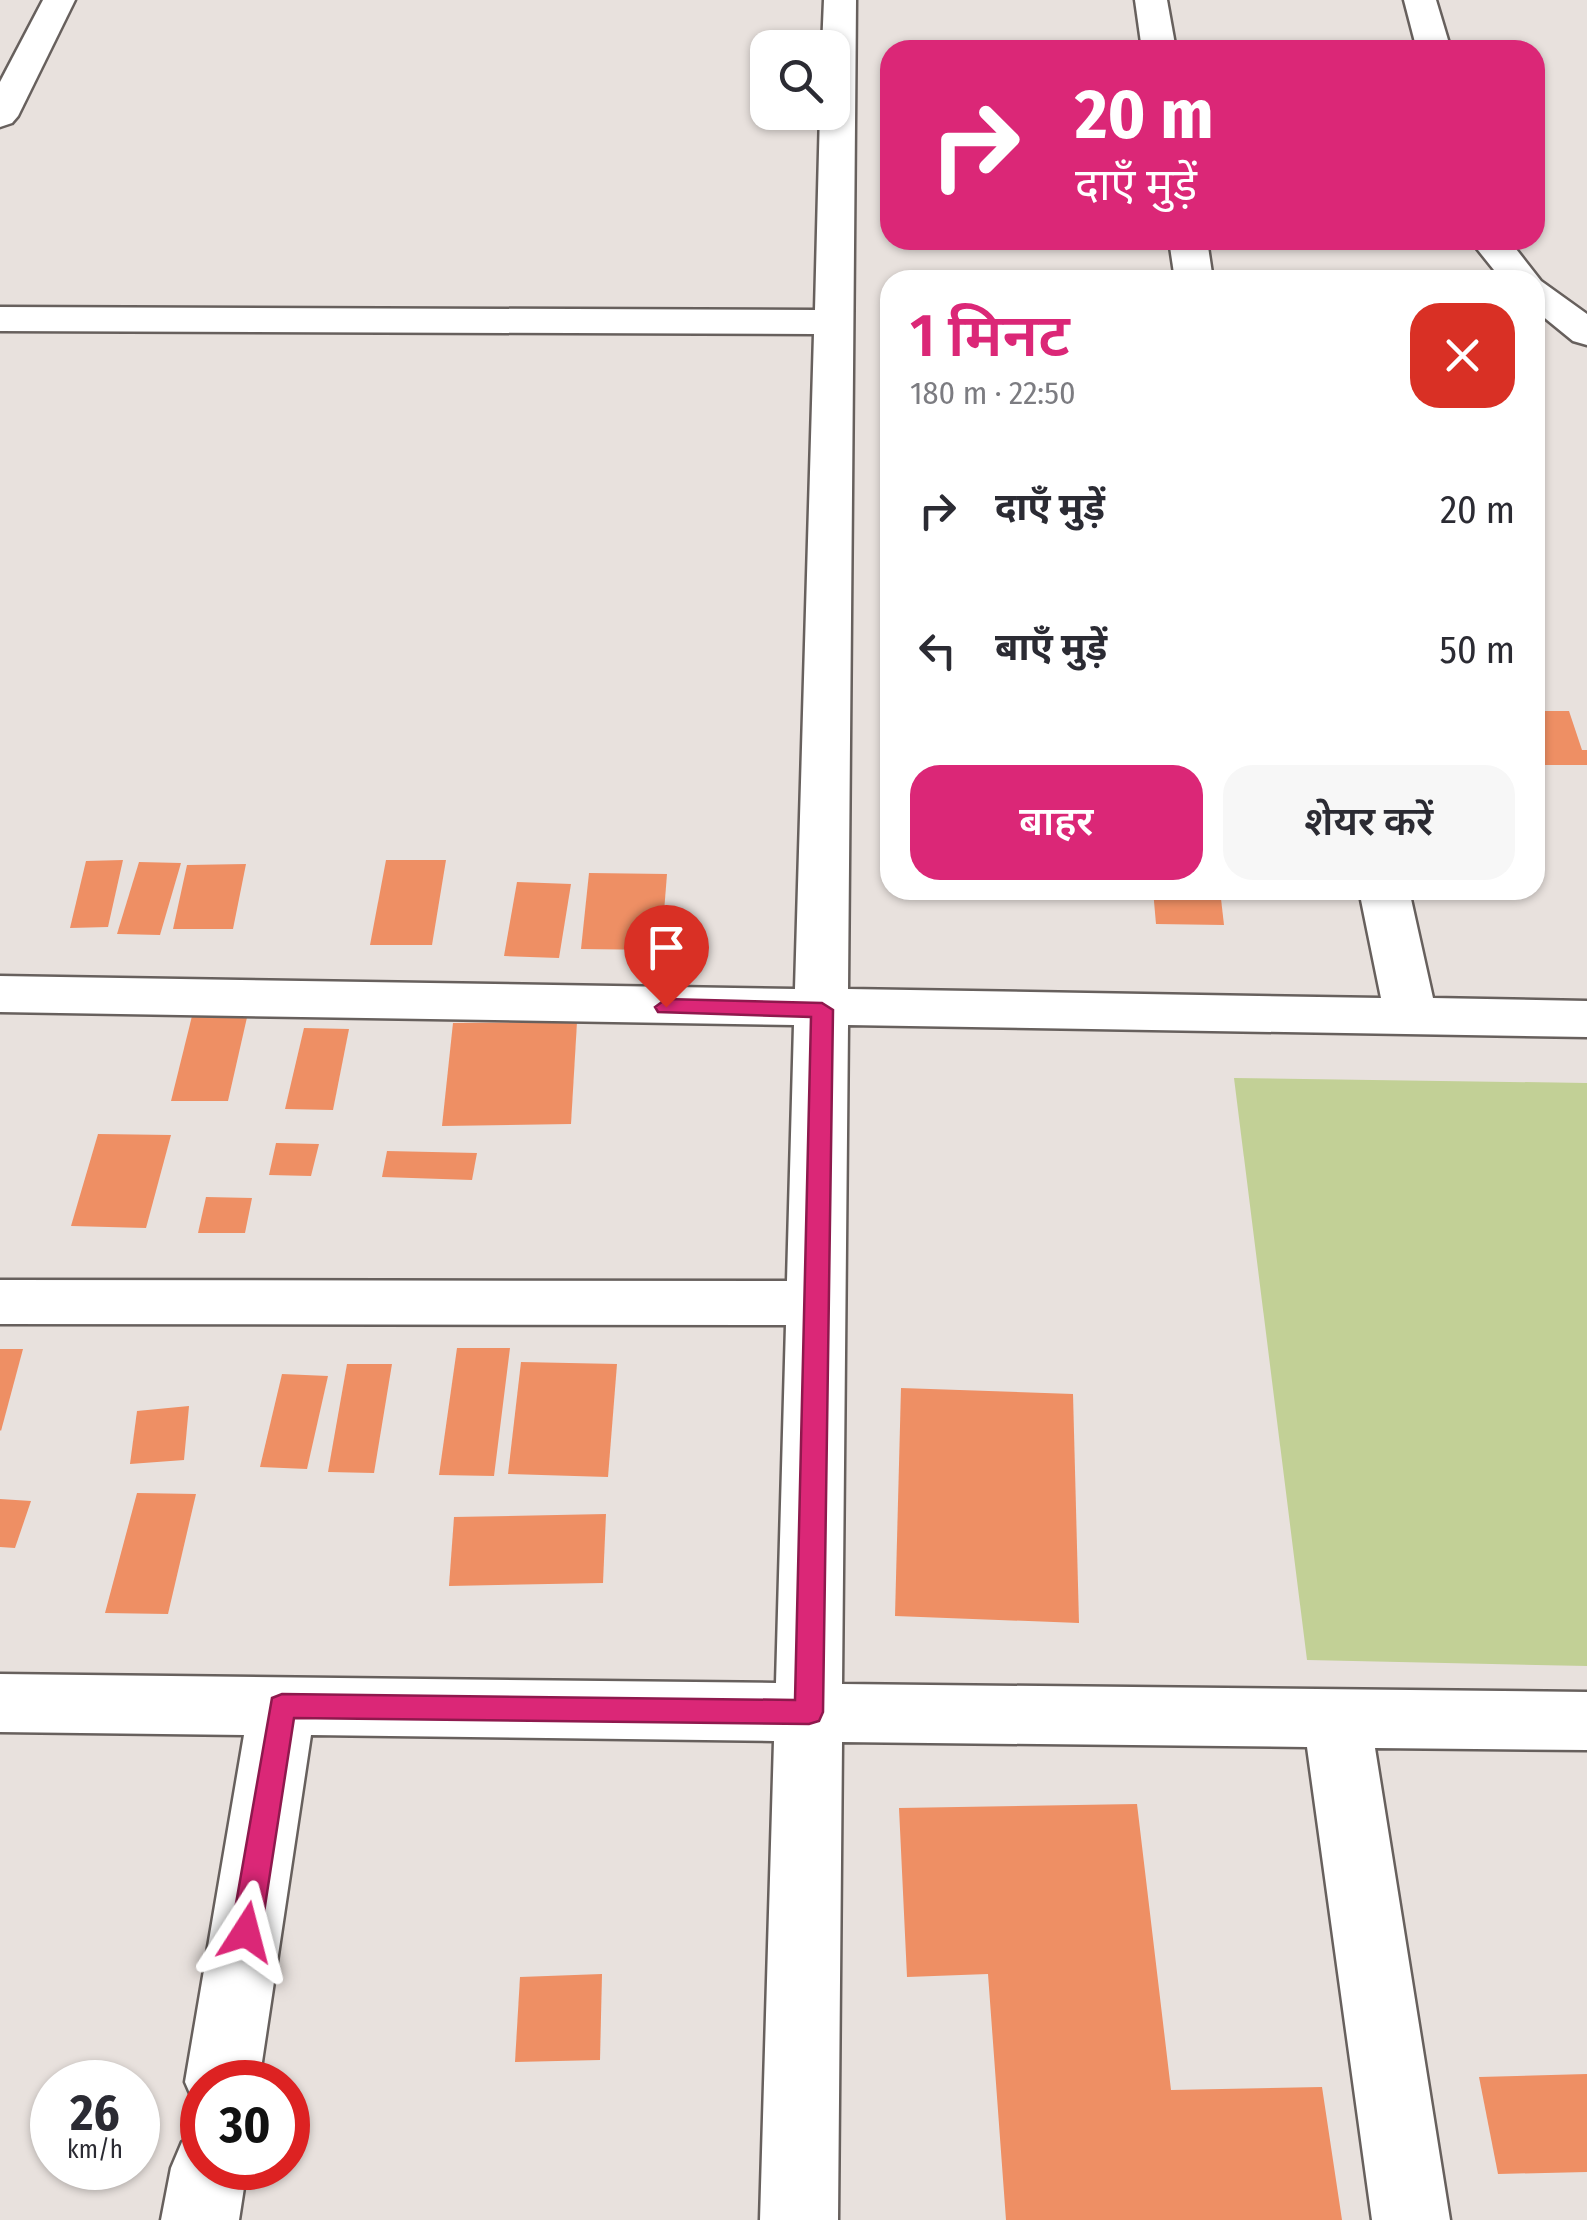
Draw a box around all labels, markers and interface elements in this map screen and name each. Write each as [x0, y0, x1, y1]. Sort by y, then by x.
map controls [750, 30, 850, 130]
button: search [750, 30, 850, 130]
text: 20 m [1075, 73, 1214, 157]
icon: right [910, 80, 1040, 210]
text: दाएँ मुड़ें [1075, 158, 1197, 212]
text: 1 मिनट [910, 300, 1070, 372]
button: close [1410, 303, 1515, 408]
text: 180 m · 22:50 [910, 374, 1076, 412]
icon: right [910, 483, 965, 538]
text: दाएँ मुड़ें [995, 484, 1105, 530]
text: 20 m [1440, 487, 1515, 533]
icon: left [910, 623, 965, 678]
text: बाएँ मुड़ें [995, 624, 1107, 670]
text: 50 m [1440, 627, 1515, 673]
button: बाहर [910, 765, 1203, 880]
button: शेयर करें [1223, 765, 1515, 880]
pin [624, 905, 709, 1008]
icon: arrive [639, 920, 694, 975]
position arrow [194, 1880, 298, 1984]
speed limit sign: 30 [180, 2060, 310, 2190]
text: 26 [70, 2083, 120, 2143]
text: km/h [67, 2135, 123, 2165]

